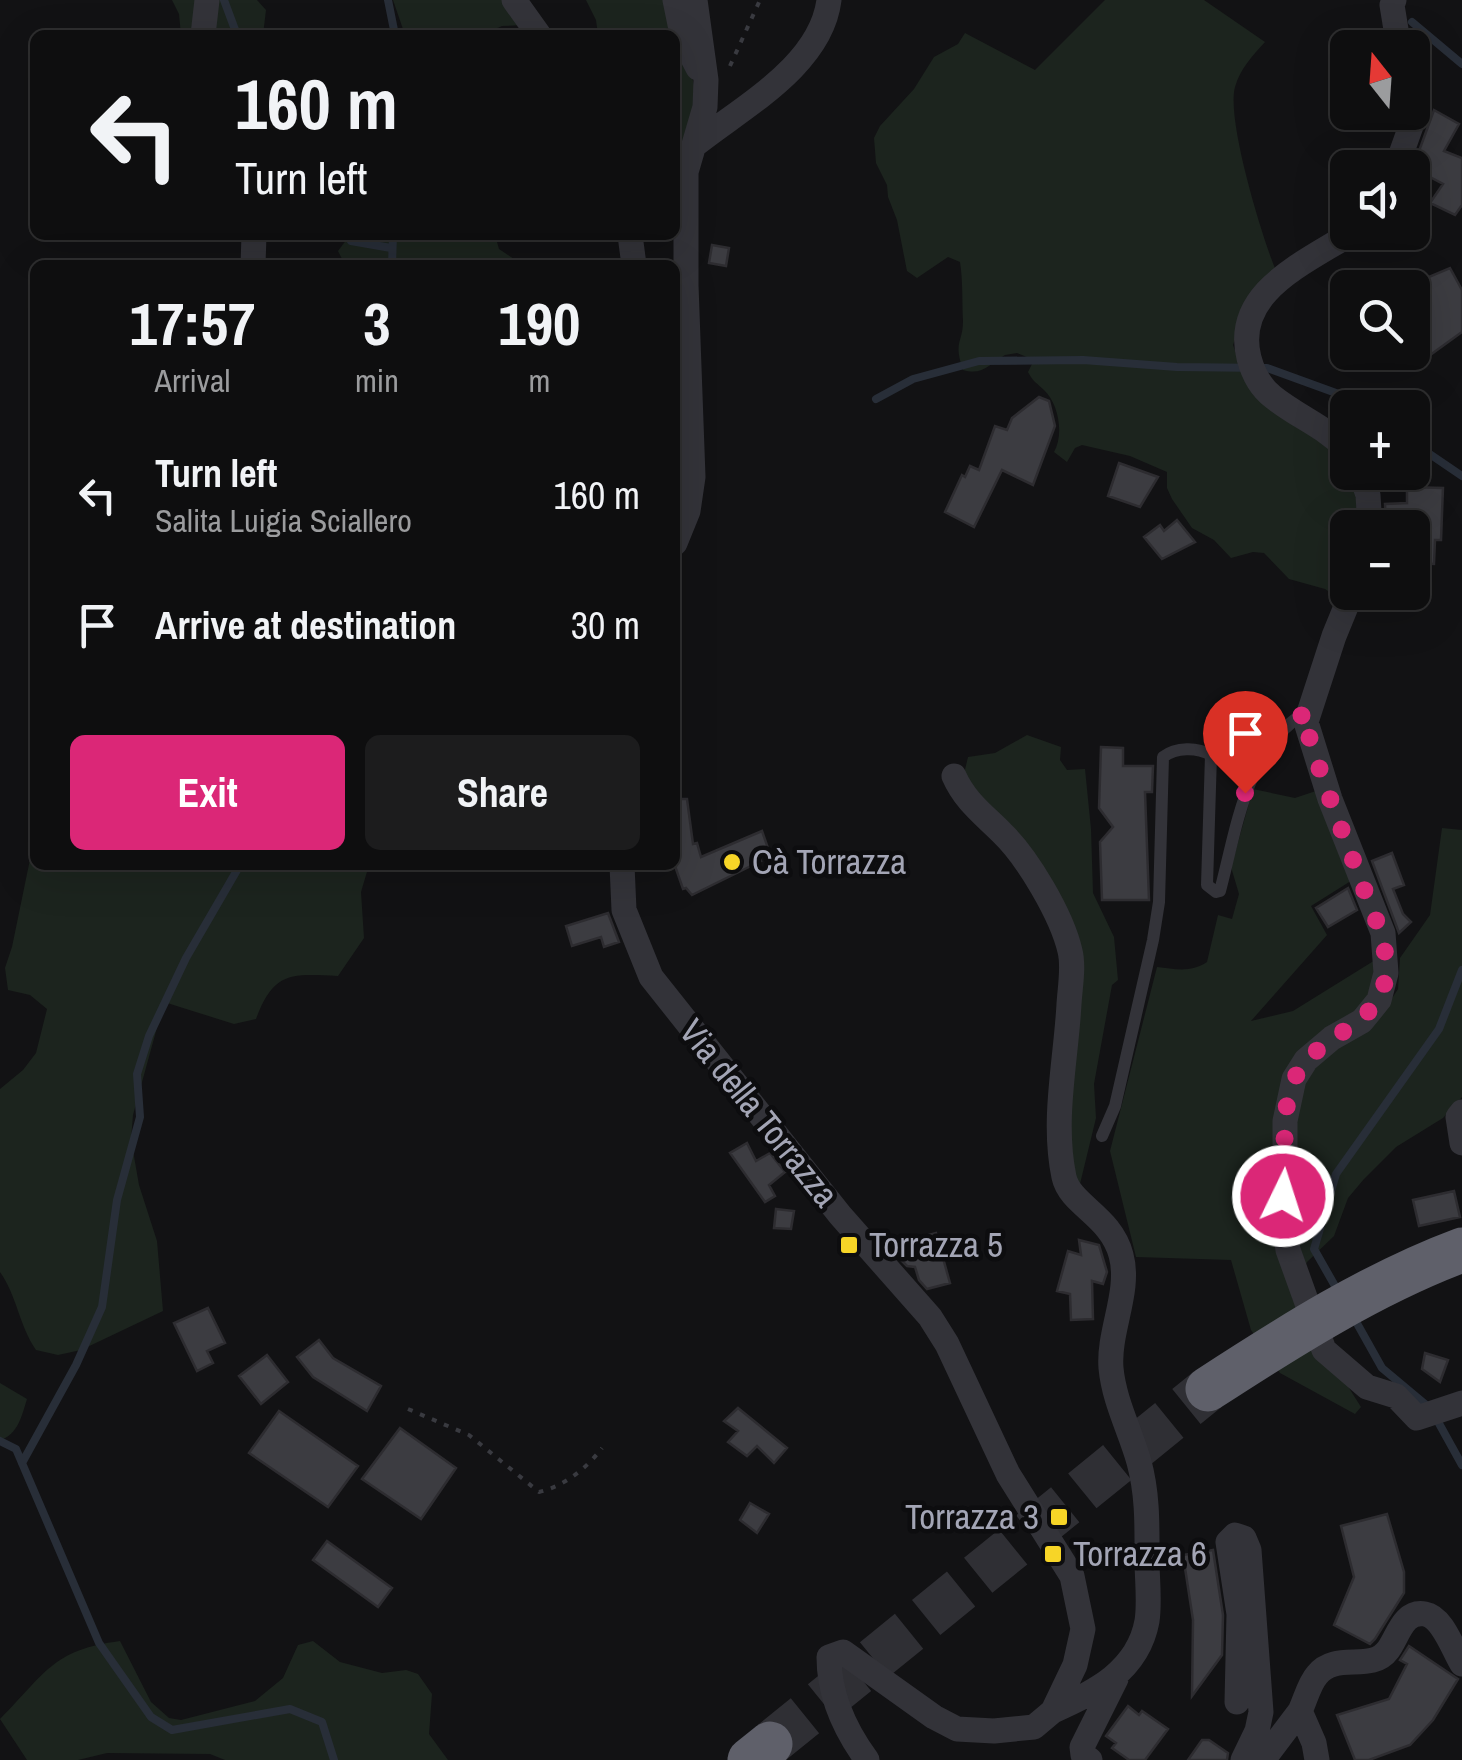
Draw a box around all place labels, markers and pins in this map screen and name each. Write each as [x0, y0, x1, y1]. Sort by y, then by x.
pin [1203, 691, 1288, 794]
place label: Cà Torrazza [752, 838, 906, 885]
marker: Cà Torrazza [721, 851, 743, 873]
place label: Torrazza 5 [869, 1221, 1003, 1268]
marker: Torrazza 5 [838, 1234, 860, 1256]
place label: Torrazza 3 [905, 1493, 1039, 1540]
marker: Torrazza 3 [1048, 1506, 1070, 1528]
place label: Torrazza 6 [1073, 1530, 1207, 1577]
marker: Torrazza 6 [1042, 1543, 1064, 1565]

